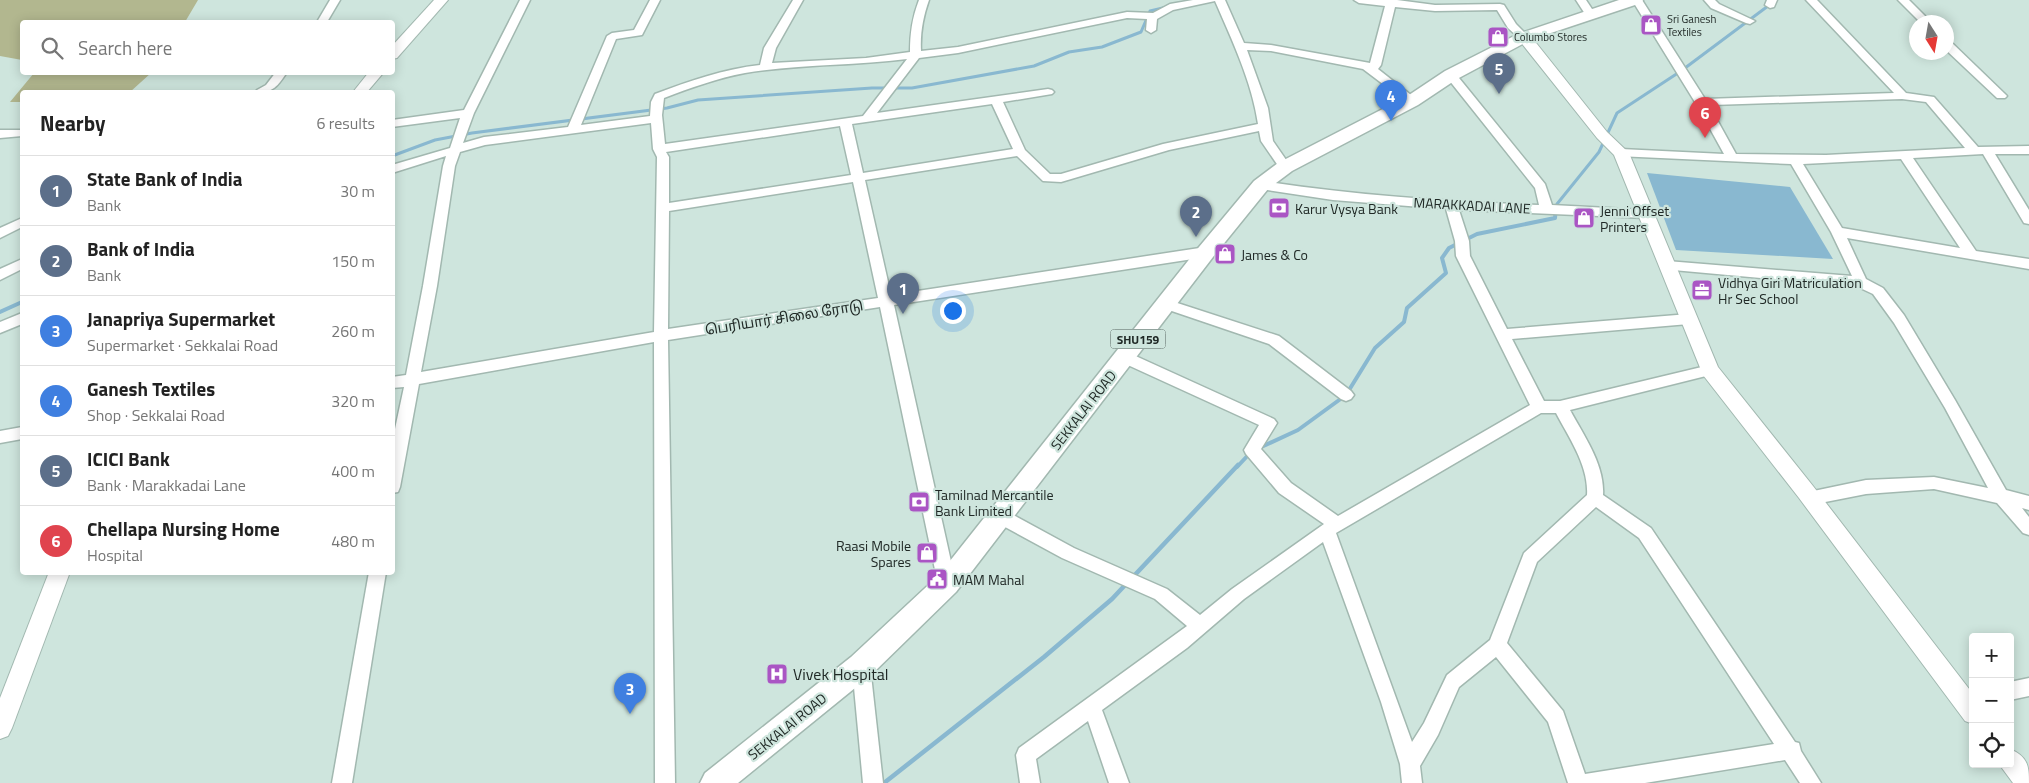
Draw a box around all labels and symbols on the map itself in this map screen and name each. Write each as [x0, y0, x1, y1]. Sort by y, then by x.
place label: Sri Ganesh Textiles [1667, 11, 1716, 40]
shop icon: Sri Ganesh Textiles [1639, 13, 1663, 37]
north arrow [1909, 15, 1954, 60]
shop icon: Columbo Stores [1486, 25, 1510, 49]
place label: Columbo Stores [1514, 29, 1587, 45]
pin: 5 [1483, 53, 1515, 94]
pin: 4 [1375, 80, 1407, 121]
pin: 6 [1689, 97, 1721, 138]
street label: MARAKKADAI LANE [1413, 191, 1531, 219]
pin: 2 [1180, 196, 1212, 237]
bank icon: Karur Vysya Bank [1267, 196, 1291, 220]
place label: Karur Vysya Bank [1295, 198, 1398, 219]
place label: Jenni Offset Printers [1600, 200, 1669, 237]
shop icon: Jenni Offset Printers [1572, 206, 1596, 230]
shop icon: James & Co [1213, 242, 1237, 266]
place label: James & Co [1241, 244, 1308, 265]
place label: Vidhya Giri Matriculation Hr Sec School [1718, 272, 1862, 309]
pin: 1 [887, 273, 919, 314]
office icon: Vidhya Giri Matriculation Hr Sec School [1690, 278, 1714, 302]
street label: பெரியார் சிலை ரோடு [703, 294, 865, 340]
your location [940, 298, 966, 324]
road number: SHU159 [1110, 329, 1166, 348]
street label: SEKKALAI ROAD [1045, 366, 1121, 454]
place label: Tamilnad Mercantile Bank Limited [935, 484, 1054, 521]
bank icon: Tamilnad Mercantile Bank Limited [907, 490, 931, 514]
place label: Raasi Mobile Spares [836, 535, 911, 572]
shop icon: Raasi Mobile Spares [915, 541, 939, 565]
public building icon: MAM Mahal [925, 567, 949, 591]
place label: MAM Mahal [953, 569, 1024, 590]
hospital icon: Vivek Hospital [765, 662, 789, 686]
place label: Vivek Hospital [793, 662, 889, 686]
pin: 3 [614, 673, 646, 714]
street label: SEKKALAI ROAD [743, 688, 831, 764]

